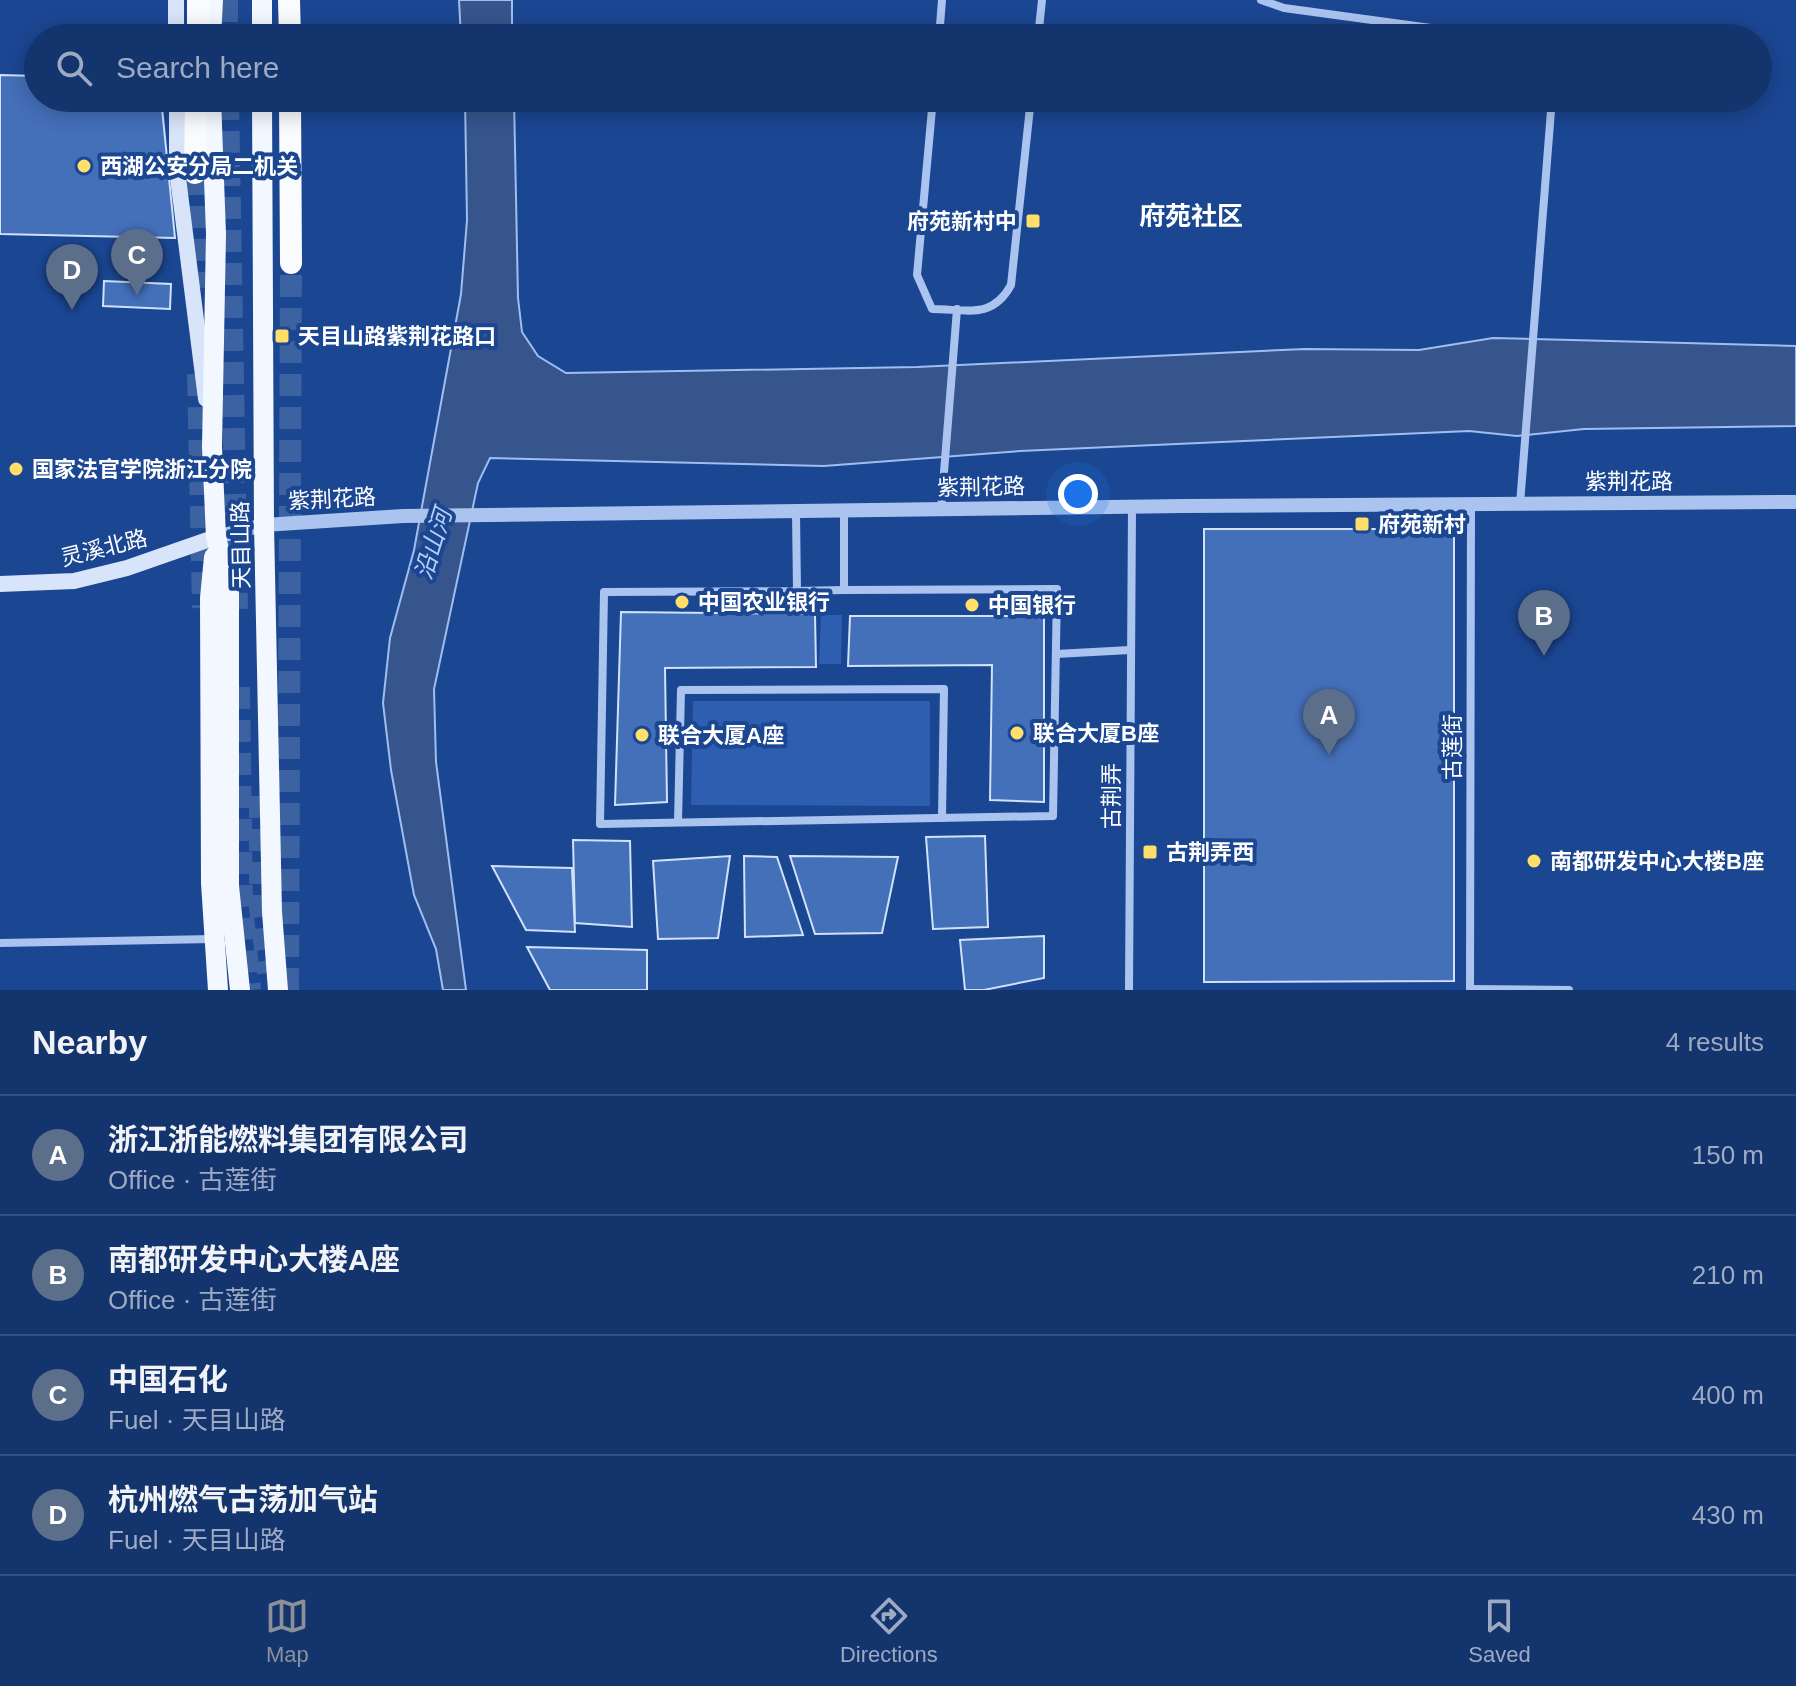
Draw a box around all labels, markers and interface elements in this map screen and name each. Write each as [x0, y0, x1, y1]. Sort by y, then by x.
search box [24, 24, 1772, 112]
icon: search [52, 46, 96, 90]
text: Search here [116, 51, 279, 84]
place label: 西湖公安分局二机关 [100, 154, 298, 179]
marker: 西湖公安分局二机关 [75, 157, 93, 175]
district label: 府苑社区 [1139, 201, 1243, 231]
place label: 府苑新村中 [907, 209, 1017, 234]
marker: 府苑新村中 [1024, 212, 1042, 230]
pin: C [111, 229, 163, 295]
pin: D [46, 244, 98, 310]
place label: 天目山路紫荆花路口 [298, 324, 496, 349]
marker: 天目山路紫荆花路口 [273, 327, 291, 345]
place label: 国家法官学院浙江分院 [32, 457, 252, 482]
marker: 国家法官学院浙江分院 [7, 460, 25, 478]
street label: 紫荆花路 [1585, 469, 1673, 494]
street label: 紫荆花路 [937, 474, 1025, 500]
your location [1058, 474, 1098, 514]
street label: 紫荆花路 [287, 484, 377, 514]
street label: 天目山路 [228, 501, 254, 589]
water label: 沿山河 [410, 502, 458, 582]
place label: 府苑新村 [1378, 512, 1466, 537]
marker: 府苑新村 [1353, 515, 1371, 533]
street label: 灵溪北路 [58, 525, 150, 571]
place label: 中国农业银行 [698, 590, 830, 615]
pin: B [1518, 590, 1570, 656]
marker: 中国农业银行 [673, 593, 691, 611]
place label: 中国银行 [988, 593, 1076, 618]
marker: 中国银行 [963, 596, 981, 614]
pin: A [1303, 689, 1355, 755]
street label: 古莲街 [1440, 714, 1465, 780]
place label: 联合大厦B座 [1033, 721, 1159, 746]
place label: 联合大厦A座 [658, 723, 784, 748]
marker: 联合大厦B座 [1008, 724, 1026, 742]
marker: 联合大厦A座 [633, 726, 651, 744]
street label: 古荆弄 [1099, 763, 1124, 829]
place label: 古荆弄西 [1166, 840, 1254, 865]
marker: 古荆弄西 [1141, 843, 1159, 861]
place label: 南都研发中心大楼B座 [1550, 849, 1764, 874]
marker: 南都研发中心大楼B座 [1525, 852, 1543, 870]
text: Nearby [32, 1023, 147, 1061]
text: 4 results [1666, 1027, 1764, 1057]
text: 浙江浙能燃料集团有限公司 [108, 1123, 468, 1156]
text: A [49, 1140, 67, 1170]
text: 150 m [1692, 1140, 1764, 1170]
text: Office · 古莲街 [108, 1165, 277, 1195]
text: 南都研发中心大楼A座 [108, 1243, 400, 1276]
text: B [49, 1260, 67, 1290]
text: 210 m [1692, 1260, 1764, 1290]
text: Office · 古莲街 [108, 1285, 277, 1315]
text: 中国石化 [108, 1363, 228, 1396]
text: C [49, 1380, 67, 1410]
text: 400 m [1692, 1380, 1764, 1410]
text: Fuel · 天目山路 [108, 1405, 286, 1435]
text: 杭州燃气古荡加气站 [108, 1483, 378, 1516]
text: D [49, 1500, 67, 1530]
text: 430 m [1692, 1500, 1764, 1530]
text: Fuel · 天目山路 [108, 1525, 286, 1555]
tab: Map [265, 1594, 309, 1668]
tab: Directions [840, 1594, 938, 1668]
tab: Saved [1468, 1594, 1531, 1668]

